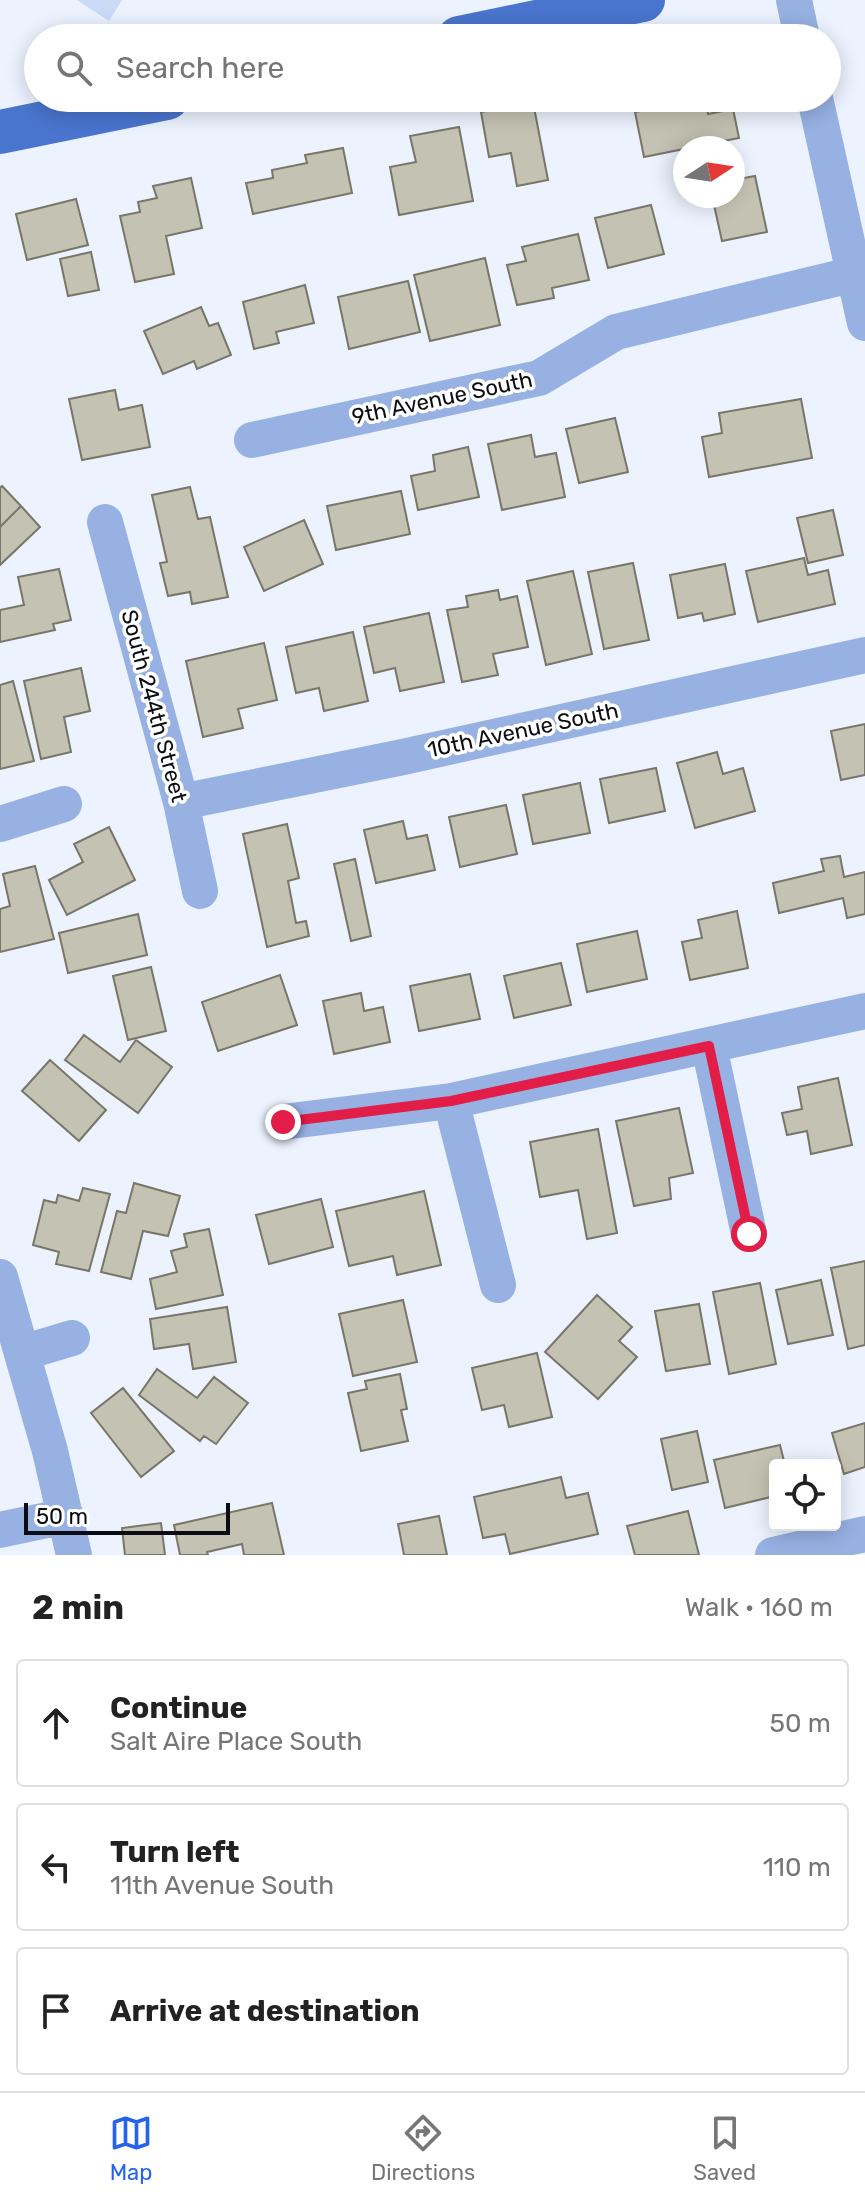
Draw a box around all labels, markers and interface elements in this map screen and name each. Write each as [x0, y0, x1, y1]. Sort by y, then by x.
search box [24, 24, 841, 112]
icon: search [52, 46, 96, 90]
text: Search here [116, 50, 284, 86]
north arrow [673, 136, 745, 208]
street label: 9th Avenue South [349, 366, 535, 430]
street label: South 244th Street [115, 607, 193, 805]
street label: 10th Avenue South [425, 697, 621, 763]
route end [265, 1104, 301, 1140]
route start [731, 1216, 767, 1252]
map controls [769, 1459, 841, 1531]
button: locate [769, 1459, 841, 1531]
scale bar [24, 1499, 230, 1535]
text: 50 m [36, 1503, 88, 1530]
text: 2 min [32, 1587, 124, 1628]
text: Walk · 160 m [685, 1592, 833, 1623]
text: Continue [110, 1690, 247, 1726]
icon: ahead [34, 1701, 78, 1745]
text: 50 m [770, 1708, 831, 1739]
text: Salt Aire Place South [110, 1726, 362, 1757]
text: Turn left [110, 1834, 240, 1870]
icon: left [34, 1845, 78, 1889]
text: 110 m [763, 1852, 831, 1883]
text: 11th Avenue South [110, 1870, 334, 1901]
icon: arrive [34, 1989, 78, 2033]
text: Arrive at destination [110, 1993, 420, 2029]
tab: Map [109, 2111, 153, 2186]
tab: Directions [371, 2111, 475, 2186]
tab: Saved [693, 2111, 756, 2186]

